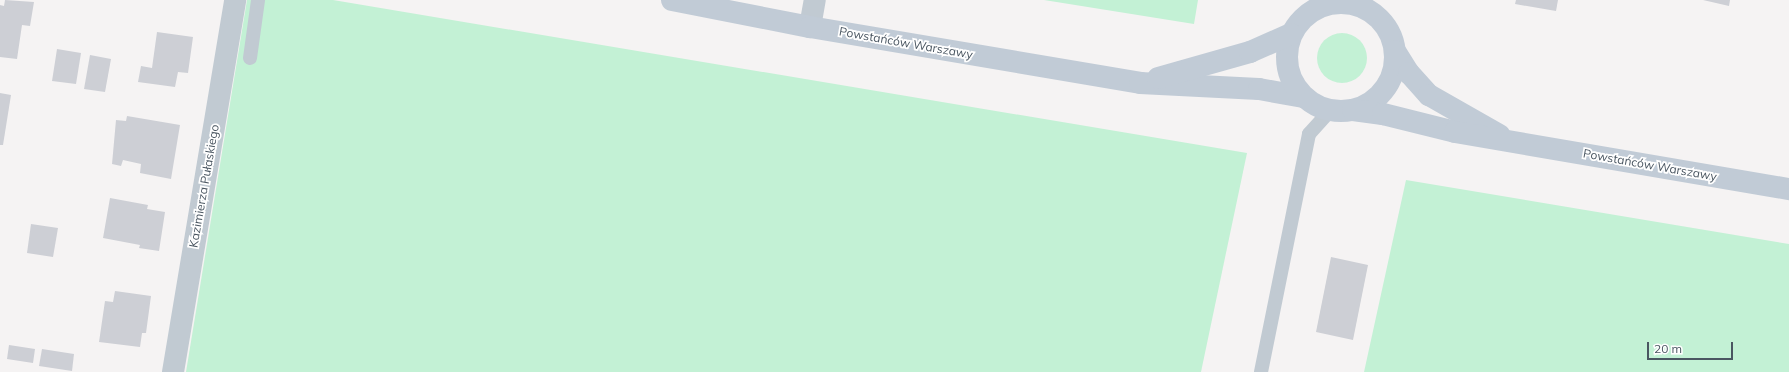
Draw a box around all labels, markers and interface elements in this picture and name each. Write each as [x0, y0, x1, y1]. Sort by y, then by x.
street label: Powstańców Warszawy [838, 24, 974, 62]
street label: Kazimierza Pułaskiego [186, 123, 222, 249]
street label: Powstańców Warszawy [1582, 146, 1718, 184]
scale bar [1649, 334, 1735, 360]
text: 20 m [1654, 341, 1682, 356]

